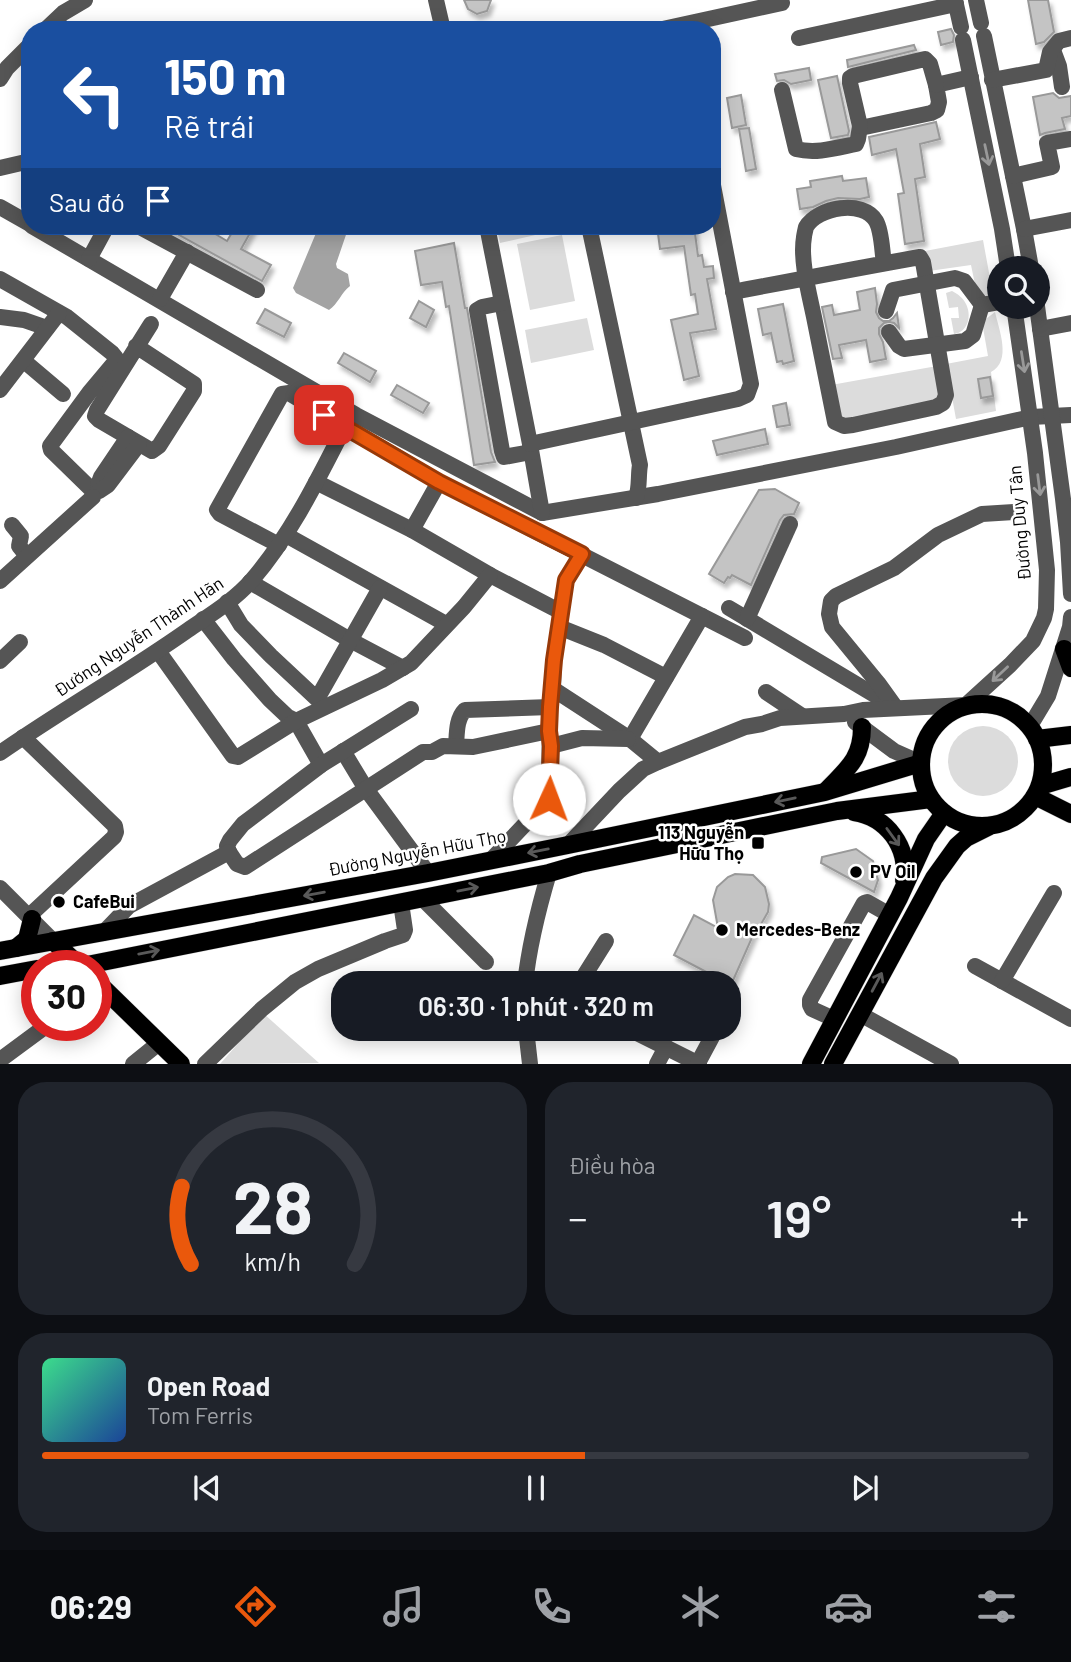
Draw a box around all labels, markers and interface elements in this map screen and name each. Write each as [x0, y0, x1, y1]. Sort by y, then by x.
text: 150 m [164, 46, 286, 105]
icon: left [49, 49, 140, 140]
text: Rẽ trái [164, 106, 255, 144]
one-way arrow [980, 143, 994, 166]
icon: arrive [139, 182, 177, 220]
text: Sau đó [49, 186, 125, 217]
map controls [987, 256, 1050, 319]
button: search [987, 256, 1050, 319]
one-way arrow [1017, 350, 1030, 373]
pin [294, 385, 354, 445]
icon: arrive [305, 396, 343, 434]
street label: Đường Duy Tân [1003, 465, 1035, 582]
one-way arrow [1033, 473, 1046, 496]
street label: Đường Nguyễn Thành Hãn [50, 571, 227, 701]
one-way arrow [991, 666, 1009, 682]
position arrow [512, 762, 586, 836]
one-way arrow [774, 794, 797, 808]
place label: 113 Nguyễn Hữu Thọ [658, 821, 744, 864]
street label: Đường Nguyễn Hữu Thọ [326, 824, 508, 880]
one-way arrow [886, 827, 900, 846]
marker: 113 Nguyễn Hữu Thọ [750, 835, 766, 851]
one-way arrow [527, 845, 550, 859]
place label: PV Oil [870, 860, 915, 882]
marker: PV Oil [848, 864, 864, 880]
one-way arrow [456, 882, 479, 896]
one-way arrow [303, 888, 326, 902]
place label: CafeBui [73, 890, 135, 912]
marker: CafeBui [51, 894, 67, 910]
place label: Mercedes-Benz [736, 918, 860, 940]
marker: Mercedes-Benz [714, 922, 730, 938]
one-way arrow [137, 945, 160, 959]
speed limit sign: 30 [21, 950, 112, 1041]
one-way arrow [870, 972, 884, 992]
text: 06:30 · 1 phút · 320 m [418, 990, 654, 1021]
text: Điều hòa [569, 1151, 656, 1179]
text: 28 [232, 1162, 312, 1250]
text: 19° [766, 1186, 831, 1248]
text: − [569, 1194, 588, 1240]
text: + [1010, 1194, 1029, 1240]
text: km/h [244, 1246, 301, 1276]
text: Open Road [147, 1370, 270, 1401]
text: Tom Ferris [147, 1401, 253, 1429]
icon: previous [188, 1469, 226, 1507]
icon: pause [517, 1469, 555, 1507]
icon: next [846, 1469, 884, 1507]
icon: directions [231, 1582, 280, 1631]
icon: music [379, 1582, 428, 1631]
icon: phone [527, 1582, 576, 1631]
icon: climate [676, 1582, 725, 1631]
icon: car [824, 1582, 873, 1631]
icon: filters [972, 1582, 1021, 1631]
text: 06:29 [50, 1587, 132, 1625]

